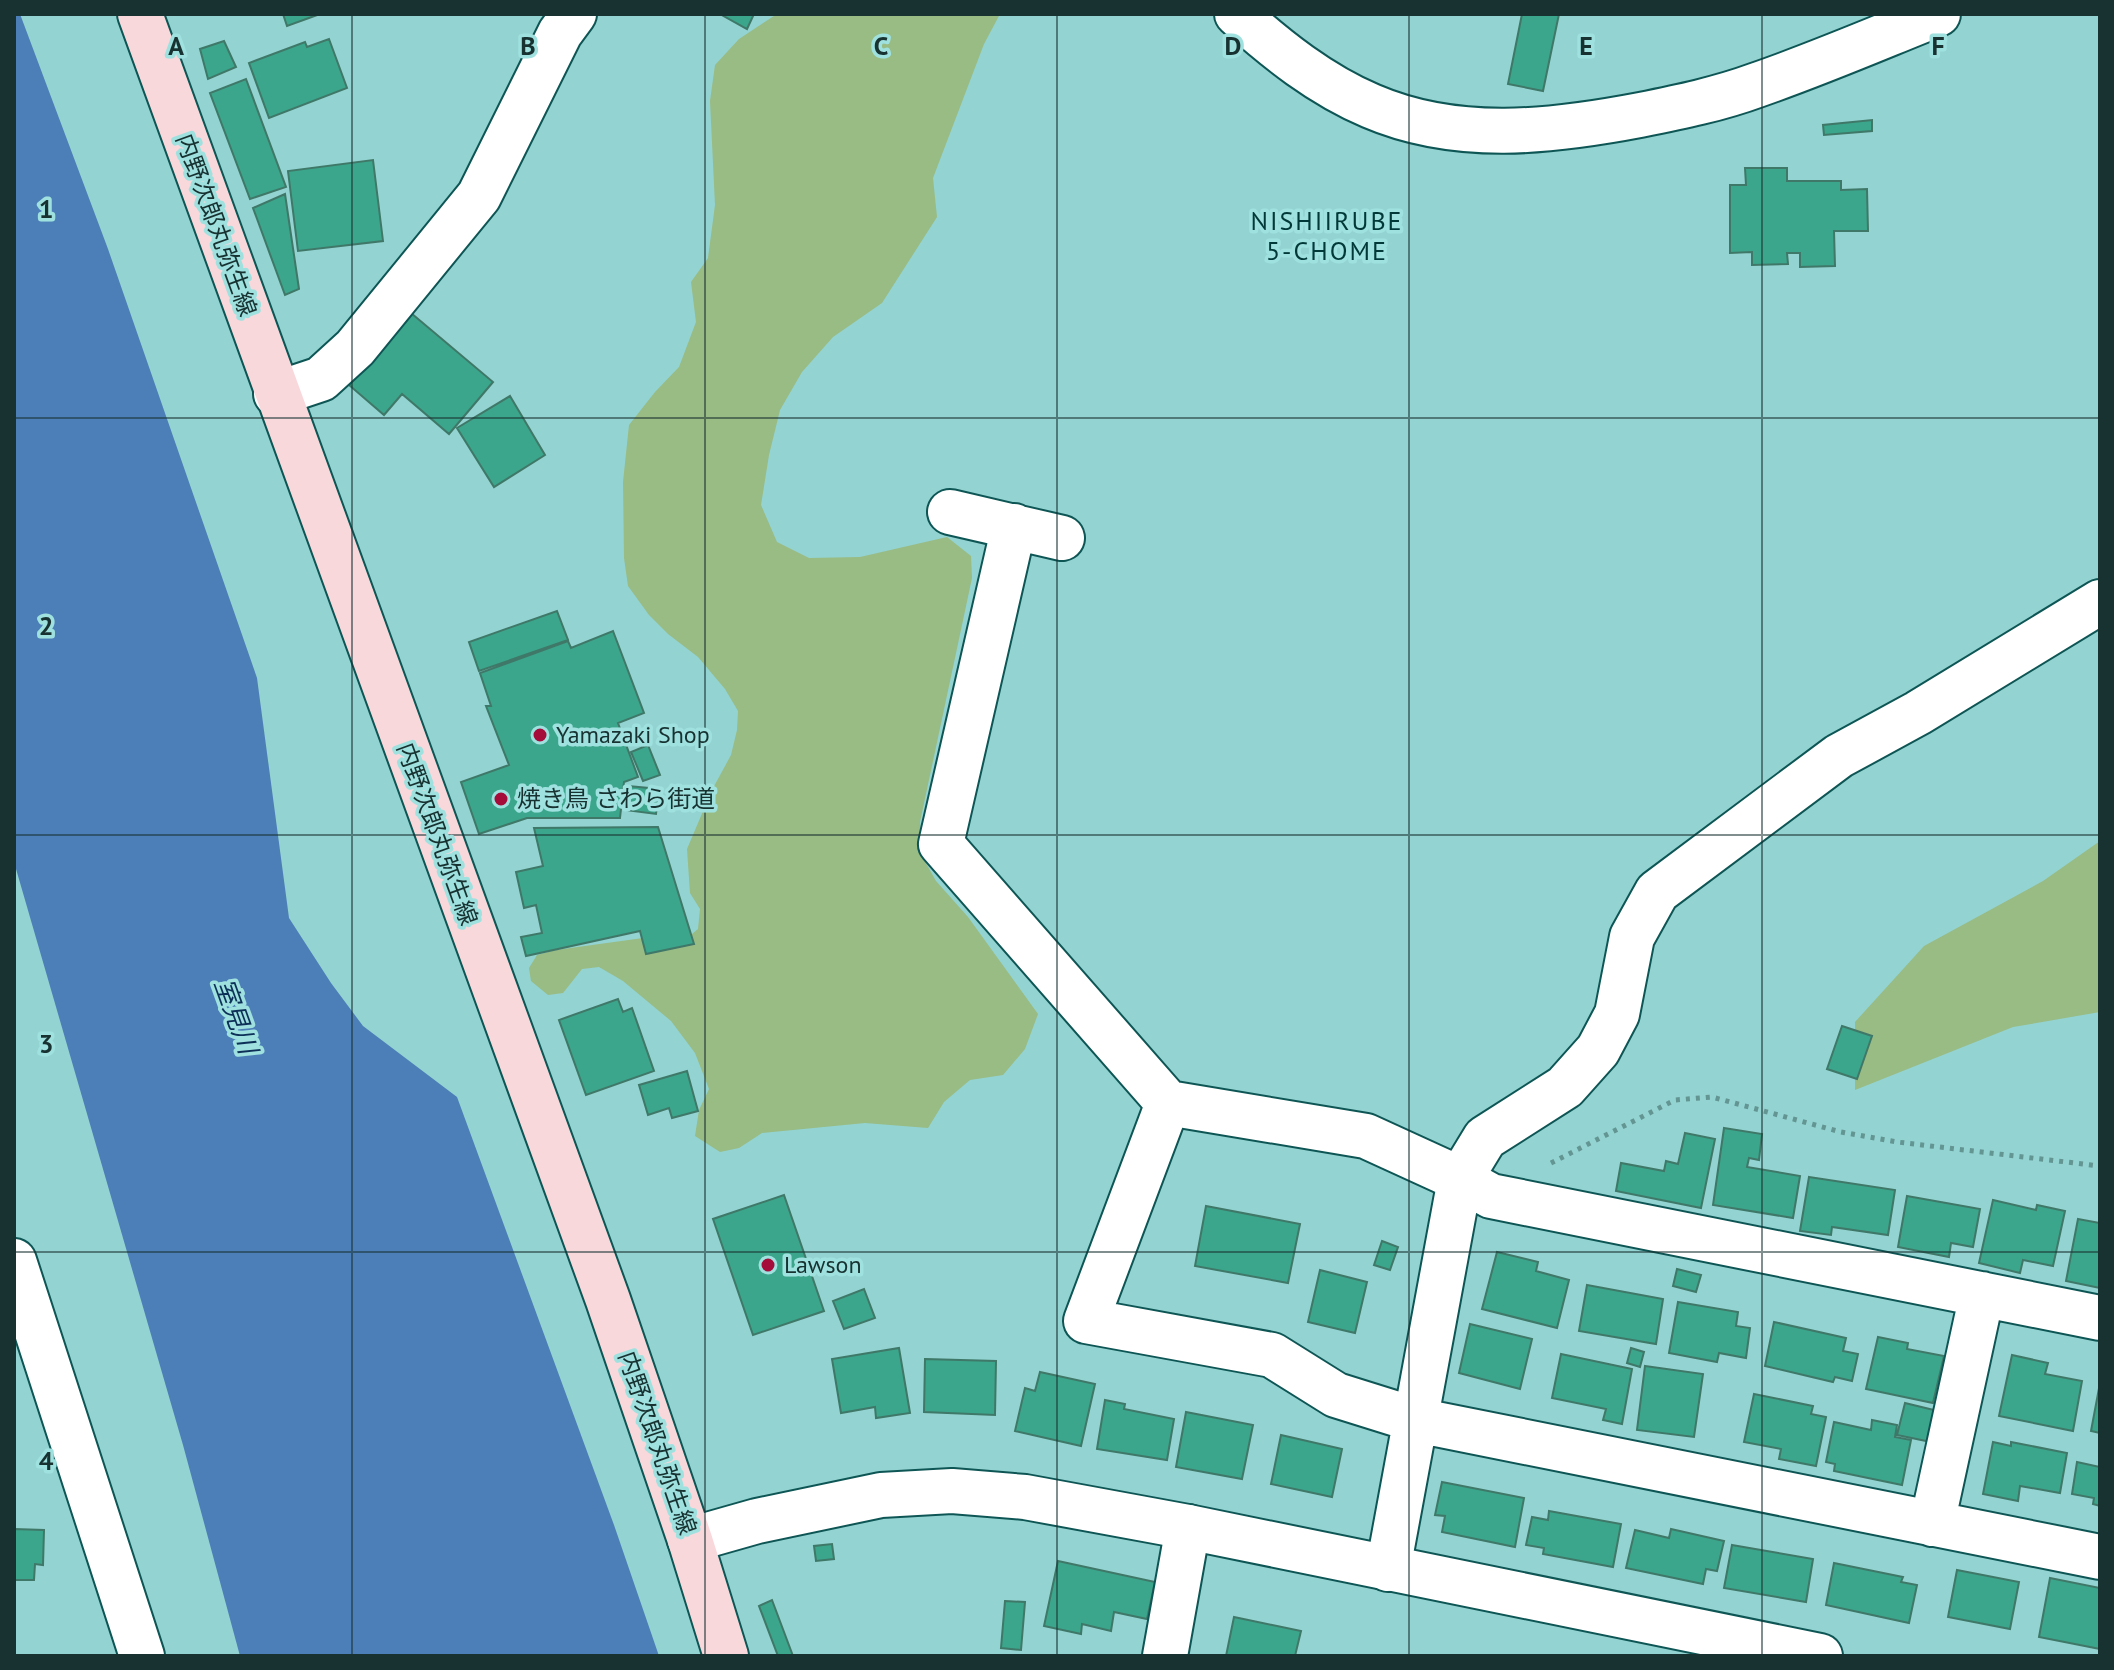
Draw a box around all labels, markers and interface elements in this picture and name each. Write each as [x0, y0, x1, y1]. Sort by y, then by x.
text: A [168, 29, 184, 62]
text: B [520, 29, 536, 62]
text: C [874, 29, 888, 62]
text: D [1225, 29, 1241, 62]
text: E [1579, 29, 1593, 62]
text: F [1931, 29, 1945, 62]
street label: 内野次郎丸弥生線 [169, 129, 264, 320]
text: 1 [39, 192, 53, 225]
district label: NISHIIRUBE 5-CHOME [1250, 204, 1404, 267]
text: 2 [39, 609, 53, 642]
place label: Yamazaki Shop [556, 719, 710, 750]
marker: Yamazaki Shop [531, 726, 549, 744]
street label: 内野次郎丸弥生線 [390, 738, 485, 929]
place label: 焼き鳥 さわら街道 [517, 783, 715, 814]
marker: 焼き鳥 さわら街道 [492, 790, 510, 808]
water label: 室見川 [208, 974, 266, 1061]
text: 3 [39, 1027, 53, 1060]
place label: Lawson [784, 1249, 862, 1280]
marker: Lawson [759, 1256, 777, 1274]
street label: 内野次郎丸弥生線 [612, 1347, 703, 1539]
text: 4 [39, 1444, 54, 1477]

